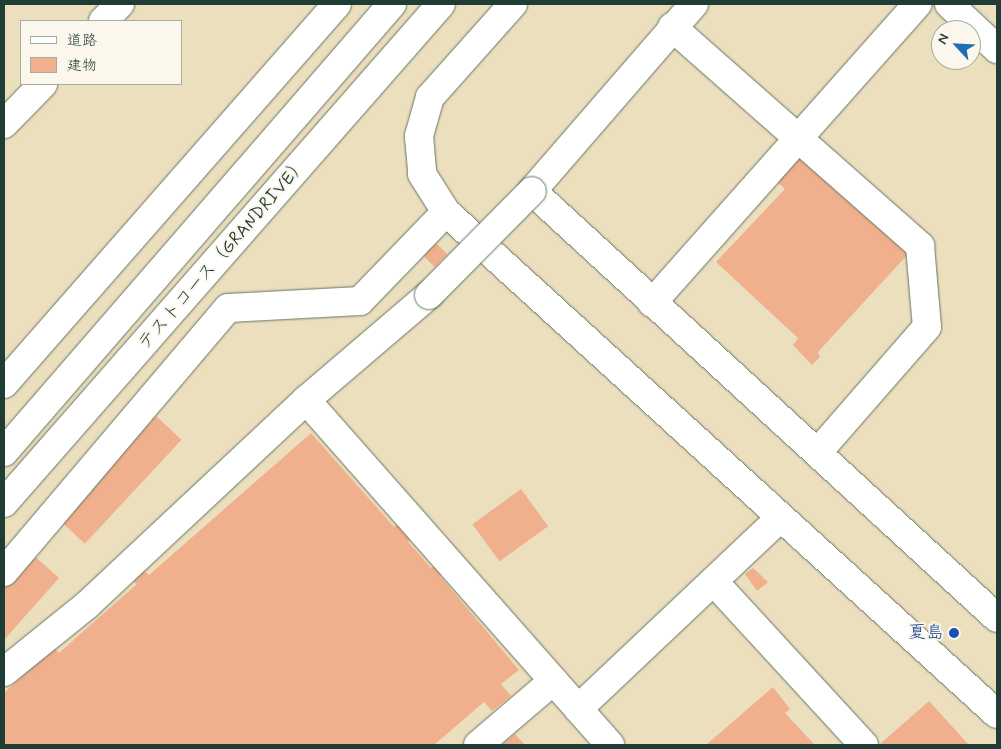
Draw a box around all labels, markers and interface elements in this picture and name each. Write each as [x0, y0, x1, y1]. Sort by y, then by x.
legend [20, 20, 182, 85]
north arrow [931, 20, 981, 70]
text: 道路 [67, 31, 97, 51]
text: N [933, 31, 953, 47]
text: 建物 [67, 56, 97, 76]
street label: テストコース（GRANDRIVE） [134, 154, 312, 354]
place label: 夏島 [908, 622, 944, 644]
marker: 夏島 [948, 627, 960, 639]

